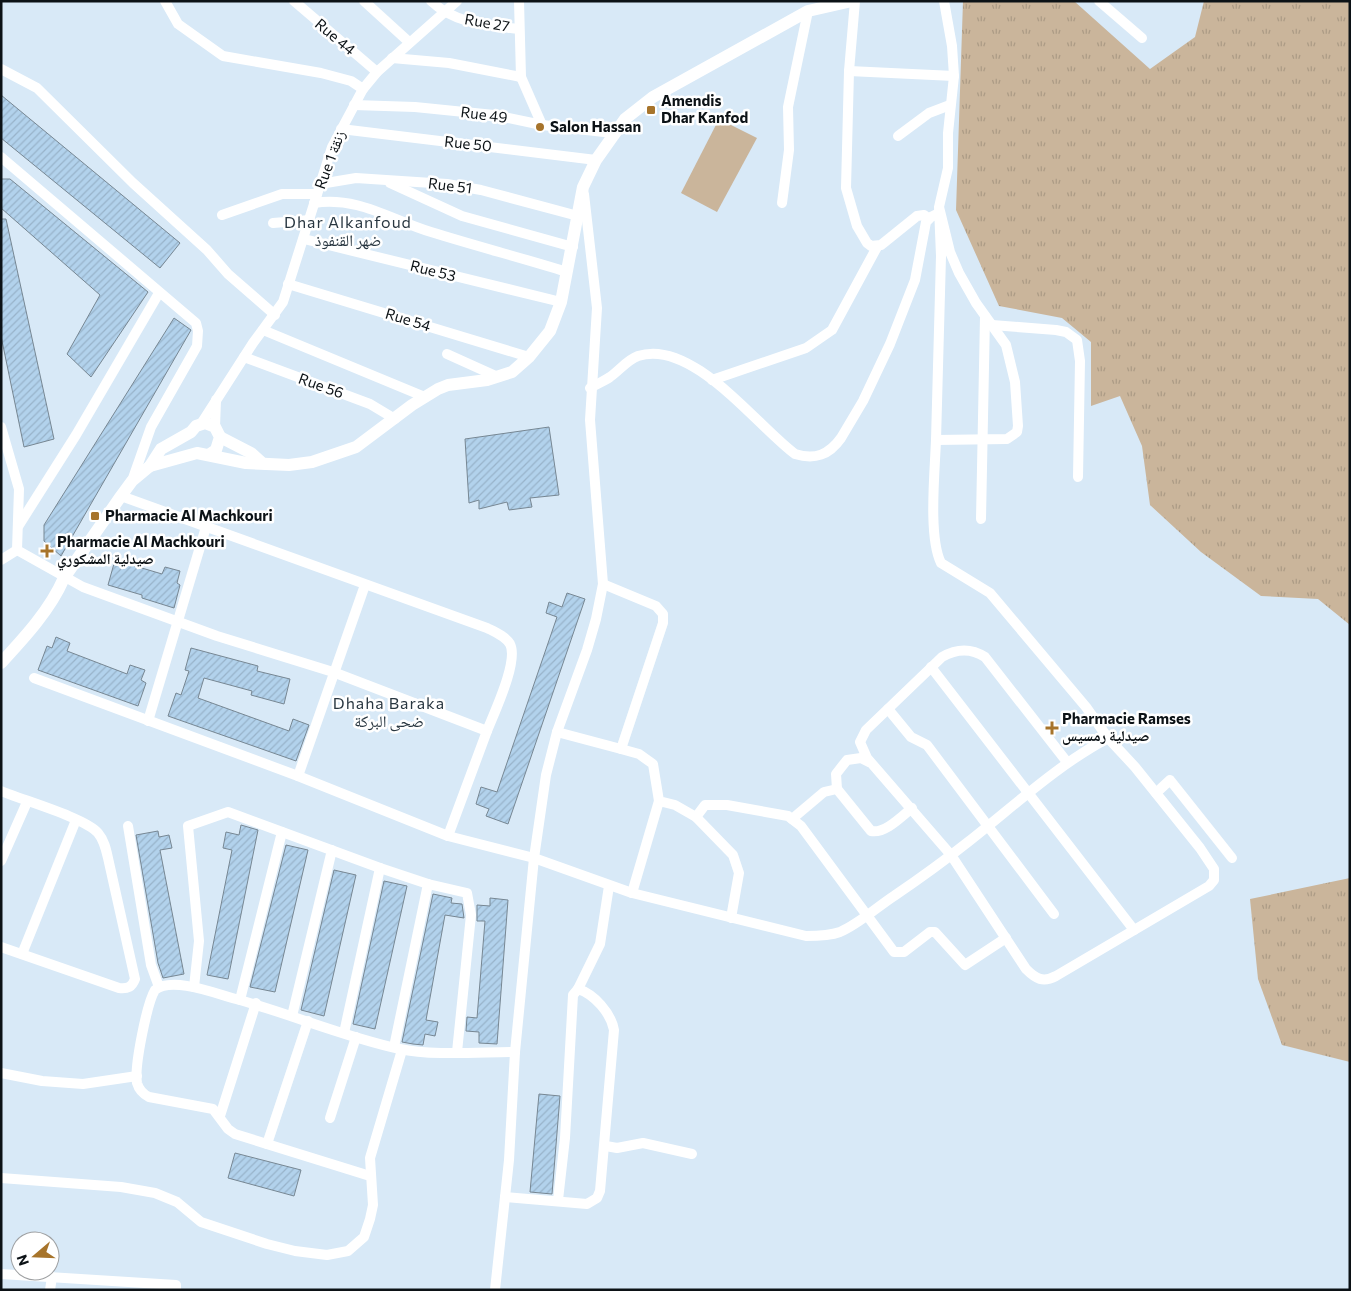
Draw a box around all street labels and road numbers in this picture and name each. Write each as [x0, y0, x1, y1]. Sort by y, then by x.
street label: Rue 27 [463, 9, 511, 35]
street label: Rue 44 [312, 14, 359, 58]
street label: Rue 49 [460, 102, 509, 126]
street label: Rue 1 زنقة [310, 128, 349, 192]
street label: Rue 50 [444, 132, 493, 154]
street label: Rue 51 [427, 173, 473, 197]
street label: Rue 53 [409, 256, 458, 284]
street label: Rue 54 [383, 304, 433, 334]
street label: Rue 56 [296, 369, 346, 402]

